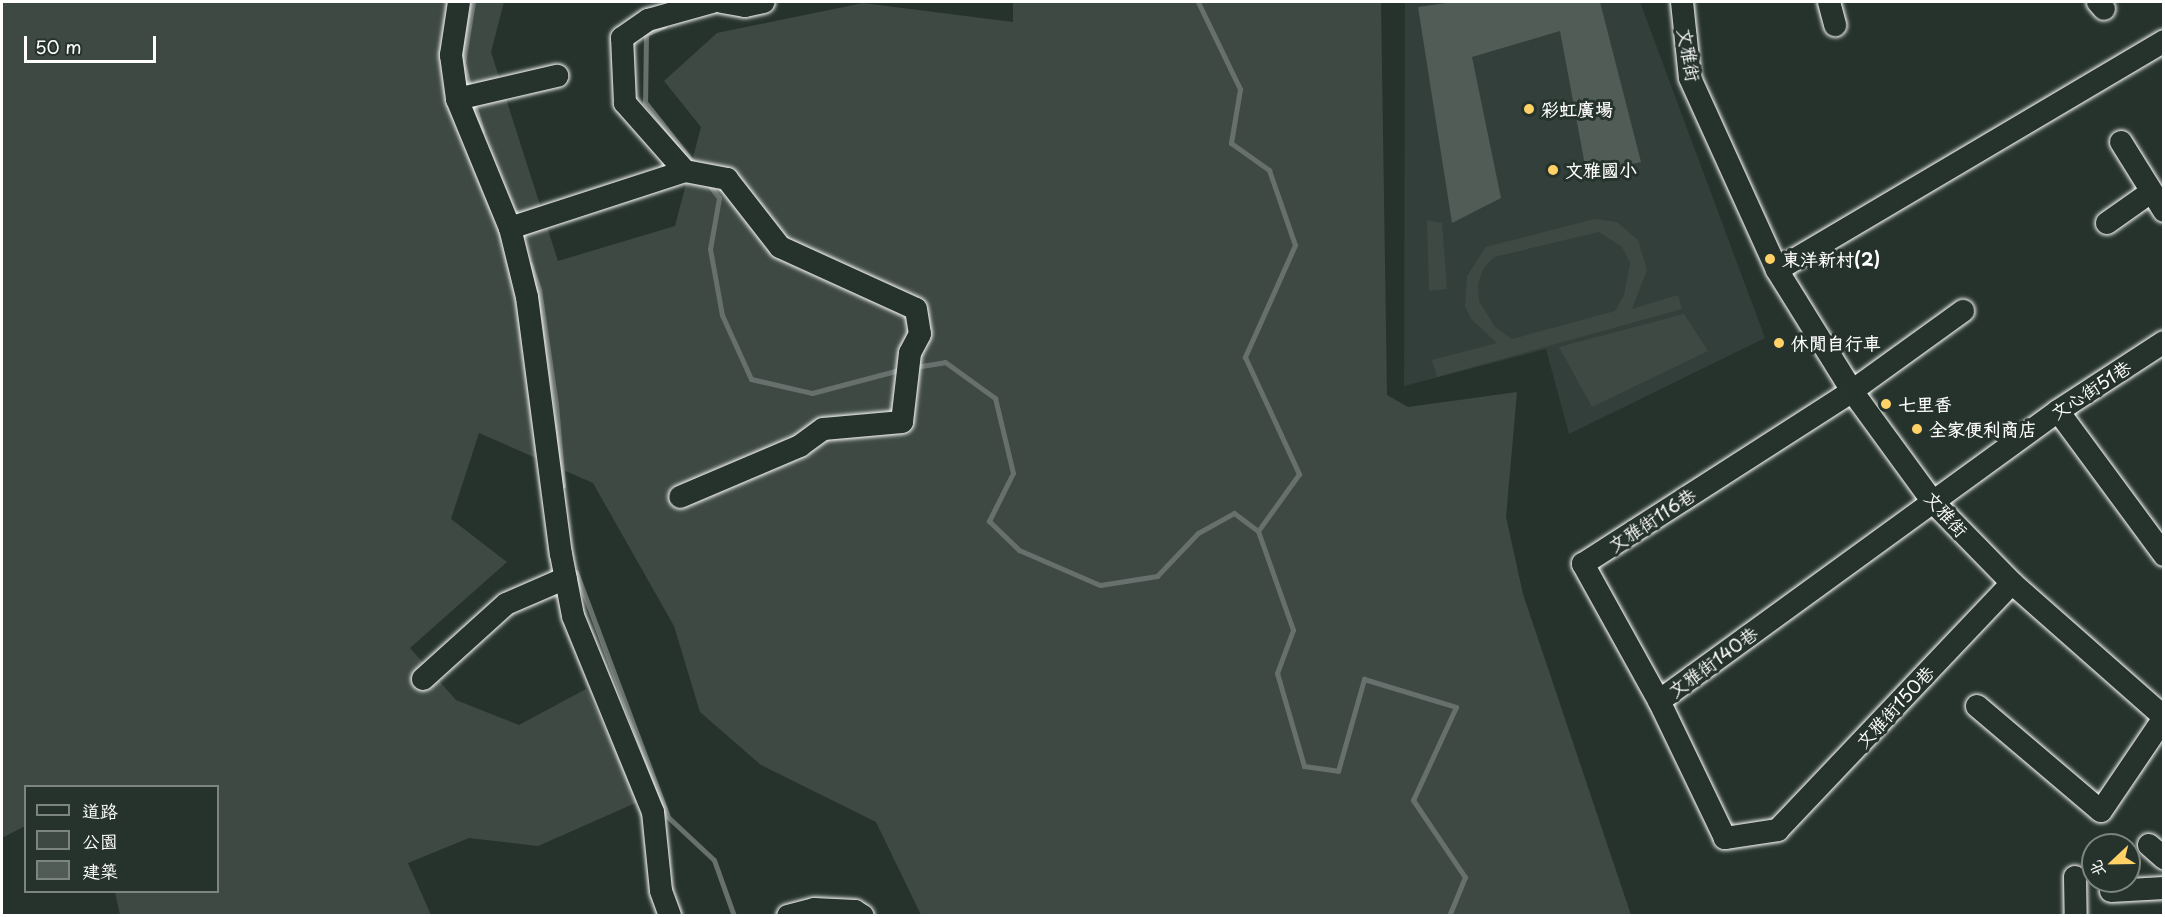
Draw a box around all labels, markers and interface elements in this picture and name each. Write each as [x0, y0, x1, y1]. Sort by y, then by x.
scale bar [27, 24, 159, 62]
street label: 文雅街 [1674, 27, 1704, 83]
text: 50 m [35, 33, 82, 60]
place label: 彩虹廣場 [1541, 98, 1613, 120]
marker: 彩虹廣場 [1522, 102, 1536, 116]
place label: 文雅國小 [1565, 159, 1637, 181]
marker: 文雅國小 [1546, 163, 1560, 177]
place label: 東洋新村(2) [1782, 248, 1880, 270]
marker: 東洋新村(2) [1763, 252, 1777, 266]
place label: 休閒自行車 [1791, 332, 1881, 354]
marker: 休閒自行車 [1772, 336, 1786, 350]
street label: 文心街51巷 [2047, 356, 2135, 424]
place label: 七里香 [1898, 393, 1952, 415]
marker: 七里香 [1879, 397, 1893, 411]
place label: 全家便利商店 [1929, 418, 2037, 440]
marker: 全家便利商店 [1910, 422, 1924, 436]
street label: 文雅街116巷 [1604, 484, 1700, 556]
street label: 文雅街 [1920, 487, 1972, 541]
street label: 文雅街140巷 [1664, 622, 1762, 702]
street label: 文雅街150巷 [1851, 661, 1939, 753]
legend [24, 785, 219, 893]
text: 道路 [82, 797, 118, 824]
text: 公園 [82, 827, 118, 854]
north arrow [2081, 833, 2141, 893]
text: 建築 [82, 857, 118, 884]
text: 北 [2082, 857, 2110, 881]

